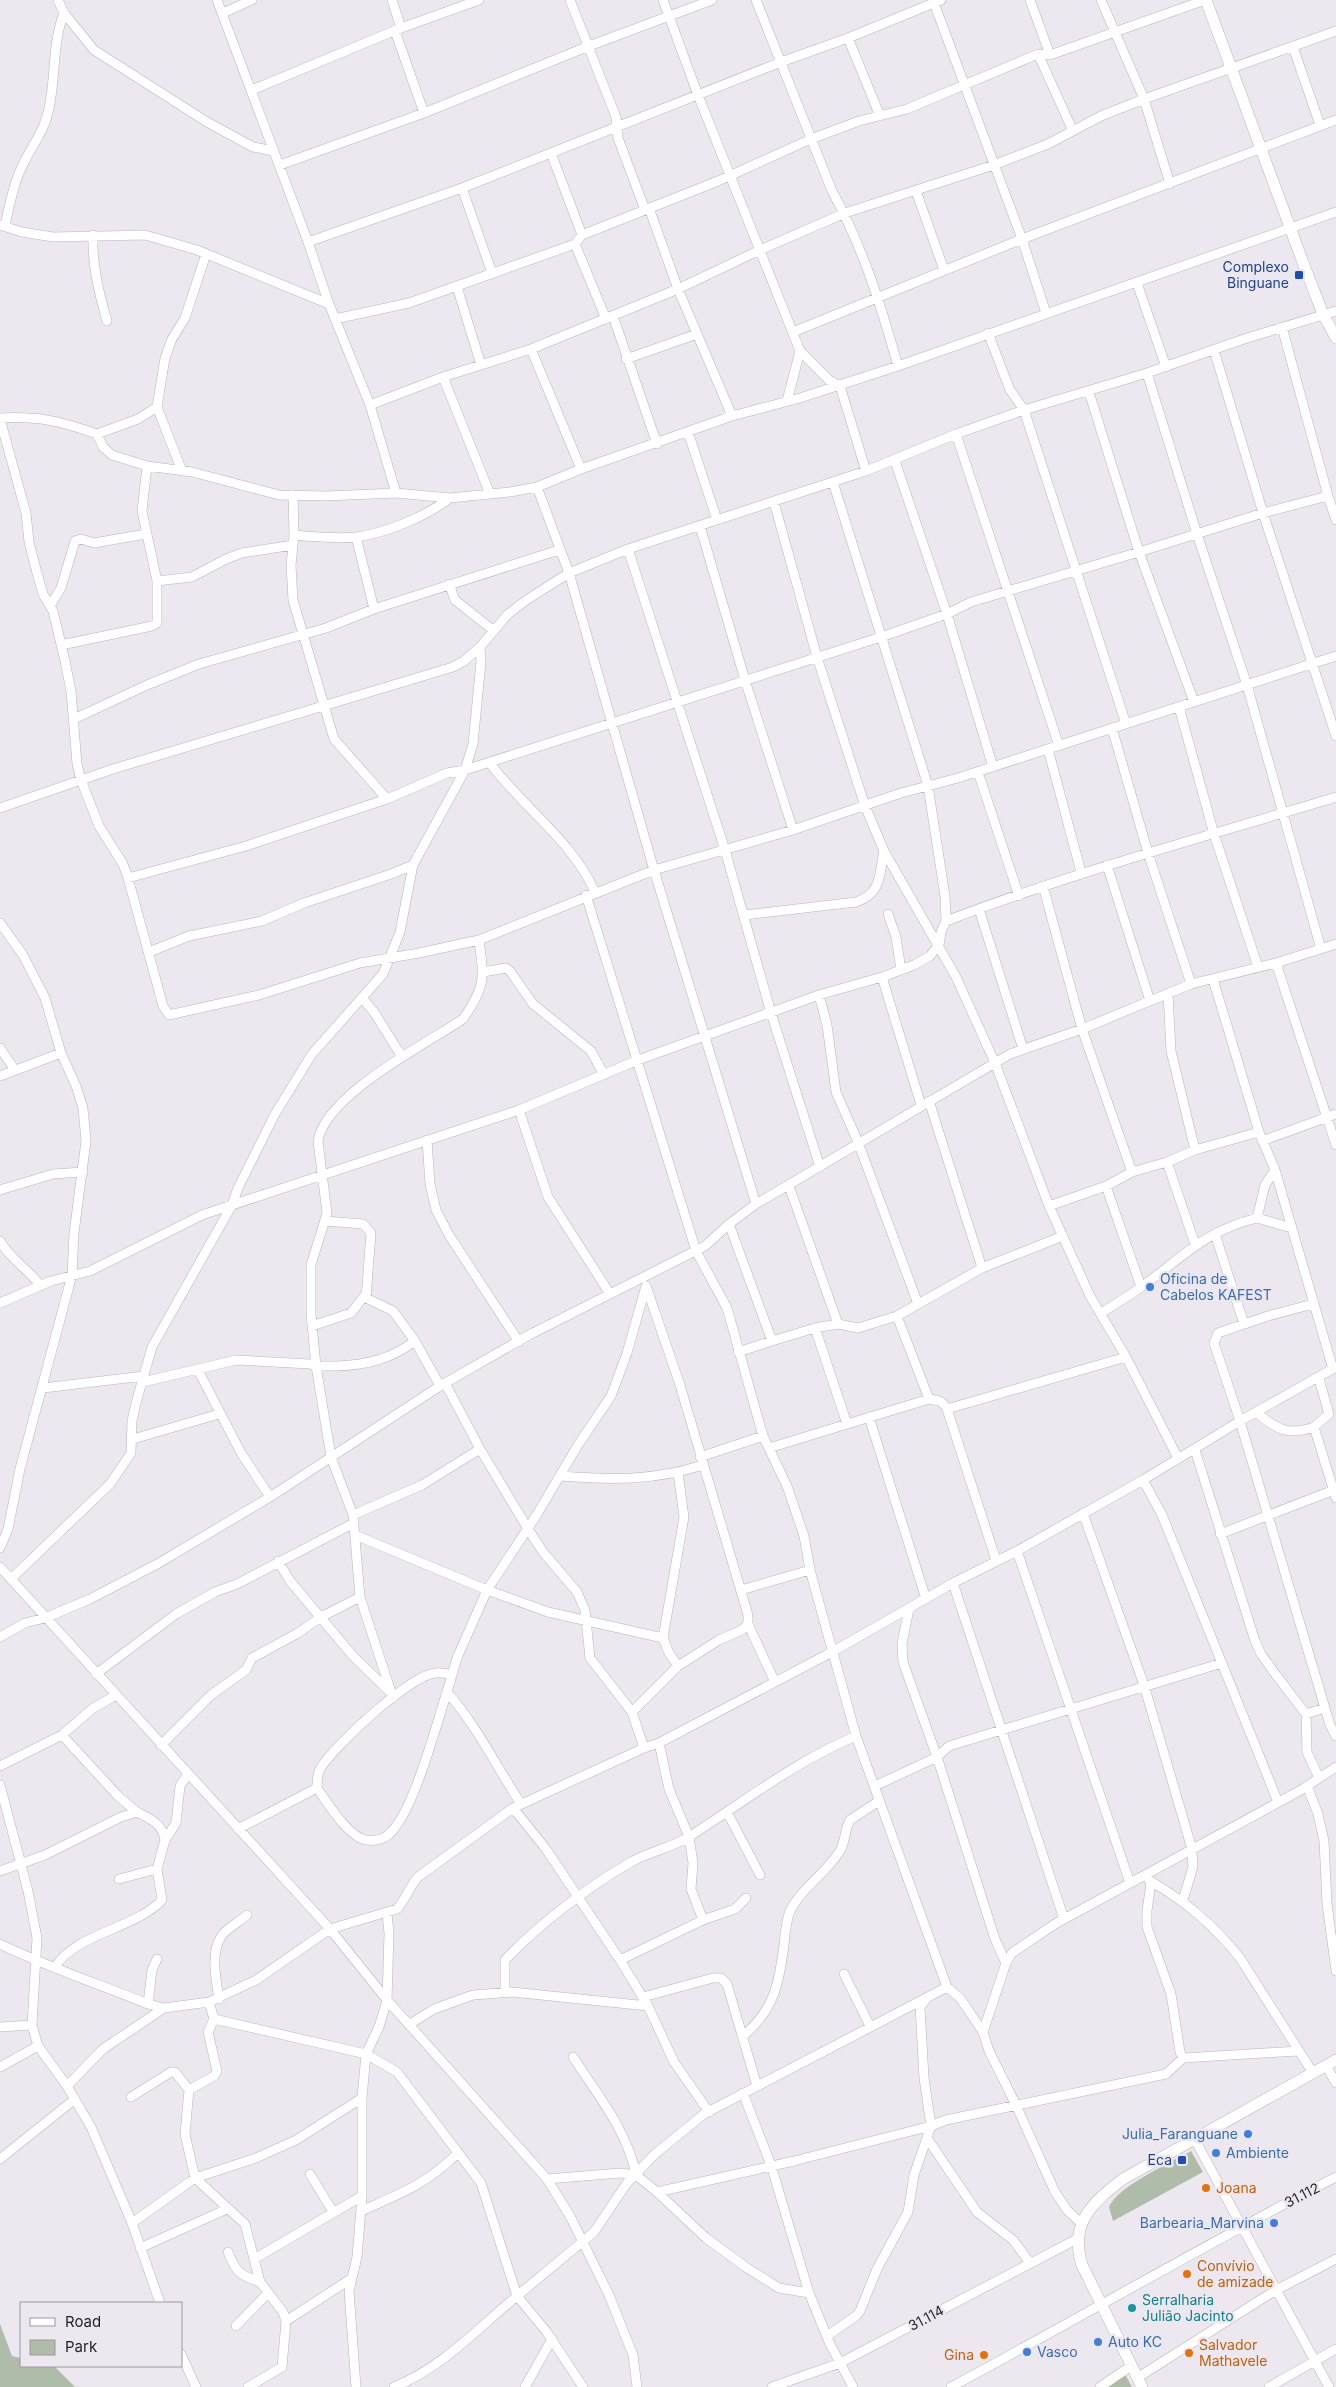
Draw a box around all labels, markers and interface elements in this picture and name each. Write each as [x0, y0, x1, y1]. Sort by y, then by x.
place label: Complexo Binguane [1223, 258, 1289, 291]
marker: Complexo Binguane [1293, 269, 1305, 281]
place label: Oficina de Cabelos KAFEST [1160, 1270, 1272, 1303]
marker: Oficina de Cabelos KAFEST [1144, 1281, 1156, 1293]
place label: Julia_Faranguane [1122, 2125, 1238, 2142]
marker: Julia_Faranguane [1242, 2128, 1254, 2140]
place label: Ambiente [1226, 2144, 1289, 2161]
marker: Ambiente [1210, 2147, 1222, 2159]
place label: Eca [1148, 2151, 1172, 2168]
marker: Eca [1176, 2154, 1188, 2166]
place label: Joana [1216, 2179, 1257, 2196]
street label: 31.112 [1281, 2179, 1322, 2211]
marker: Joana [1200, 2182, 1212, 2194]
place label: Barbearia_Marvina [1140, 2214, 1264, 2231]
marker: Barbearia_Marvina [1268, 2217, 1280, 2229]
place label: Convívio de amizade [1197, 2257, 1274, 2290]
marker: Convívio de amizade [1181, 2268, 1193, 2280]
place label: Serralharia Julião Jacinto [1142, 2291, 1234, 2324]
street label: 31.114 [905, 2301, 946, 2334]
legend [20, 2302, 182, 2367]
marker: Serralharia Julião Jacinto [1126, 2302, 1138, 2314]
text: Road [65, 2312, 101, 2331]
place label: Auto KC [1108, 2333, 1162, 2350]
marker: Auto KC [1092, 2336, 1104, 2348]
place label: Salvador Mathavele [1199, 2336, 1267, 2369]
text: Park [65, 2337, 98, 2356]
place label: Vasco [1037, 2343, 1078, 2360]
place label: Gina [944, 2346, 974, 2363]
marker: Vasco [1021, 2346, 1033, 2358]
marker: Salvador Mathavele [1183, 2347, 1195, 2359]
marker: Gina [978, 2349, 990, 2361]

